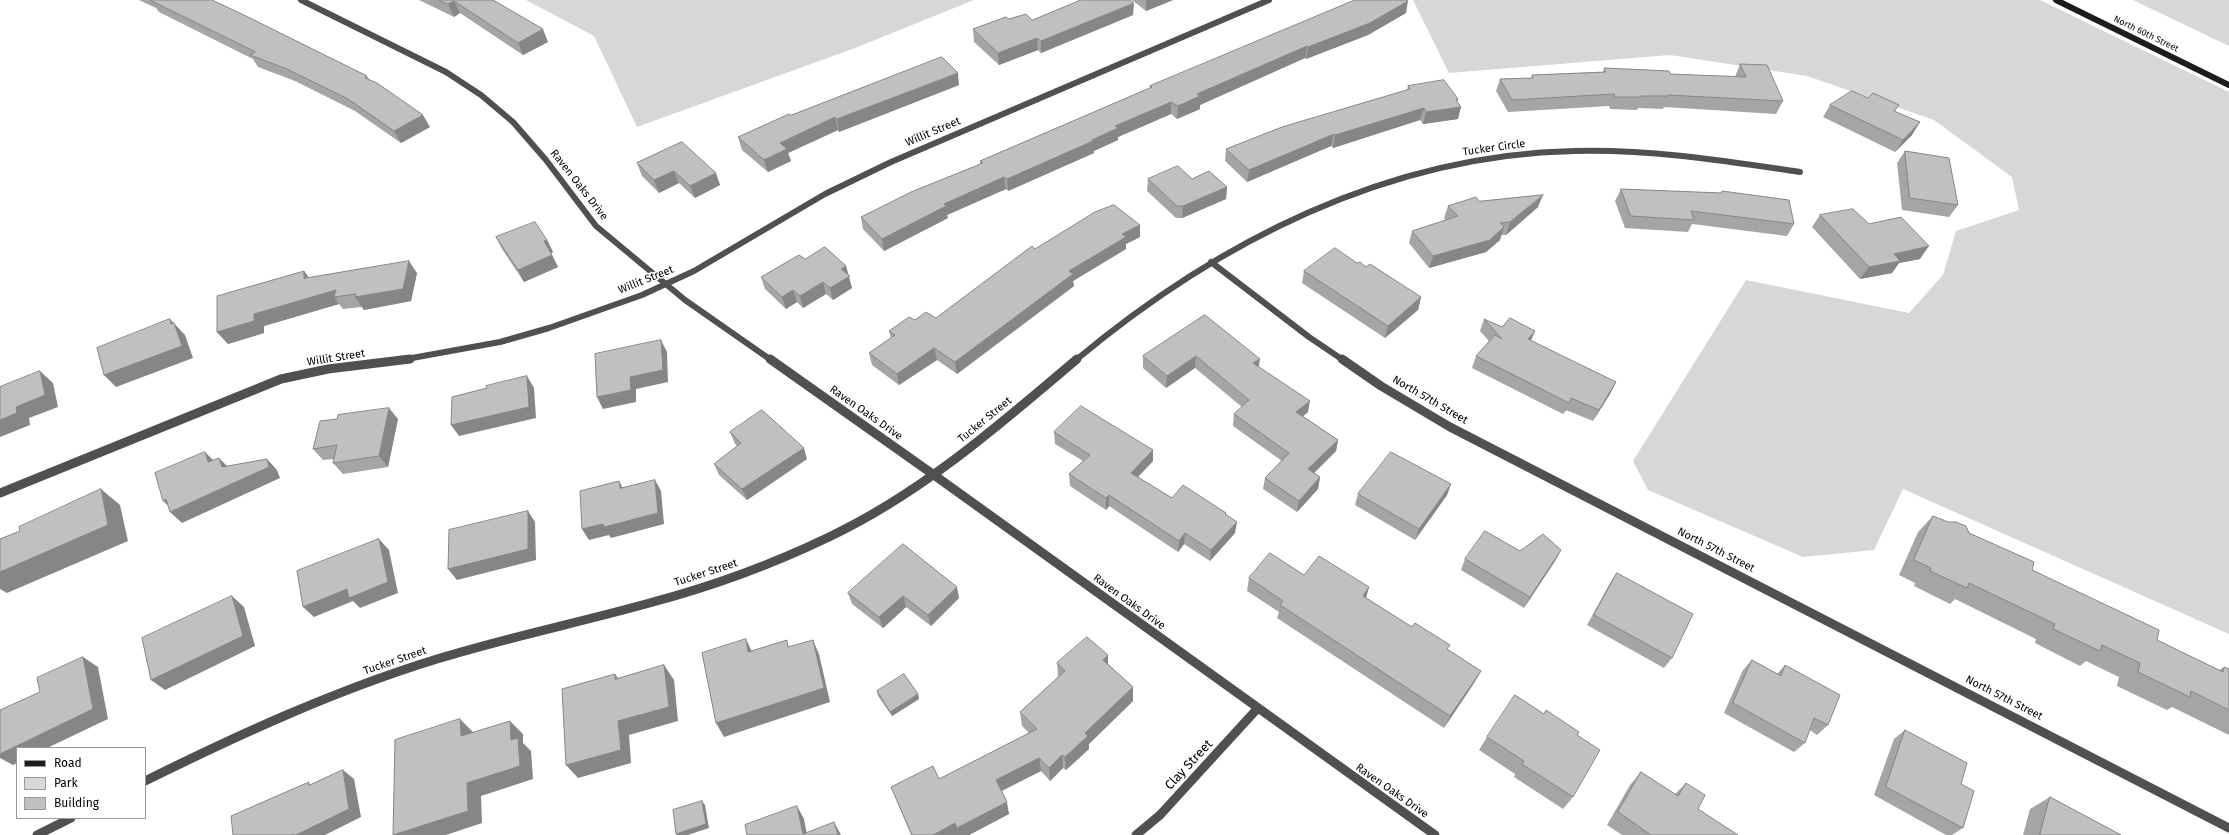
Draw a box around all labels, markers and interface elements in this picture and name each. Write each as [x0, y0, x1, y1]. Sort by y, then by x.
street label: North 60th Street [2112, 14, 2180, 54]
street label: Willit Street [904, 115, 962, 149]
street label: Tucker Circle [1462, 137, 1526, 159]
street label: Raven Oaks Drive [547, 147, 611, 223]
street label: Willit Street [616, 263, 676, 297]
street label: Willit Street [306, 347, 366, 369]
street label: North 57th Street [1390, 373, 1470, 427]
street label: Raven Oaks Drive [827, 383, 905, 443]
street label: Tucker Street [955, 394, 1015, 446]
street label: North 57th Street [1675, 525, 1757, 575]
street label: Tucker Street [673, 557, 739, 589]
street label: Raven Oaks Drive [1090, 571, 1168, 633]
street label: Tucker Street [362, 644, 428, 678]
street label: North 57th Street [1963, 673, 2045, 723]
street label: Clay Street [1162, 737, 1216, 793]
legend [16, 747, 146, 819]
text: Road [54, 756, 82, 770]
street label: Raven Oaks Drive [1353, 761, 1431, 821]
text: Park [54, 776, 78, 790]
text: Building [54, 796, 99, 810]

